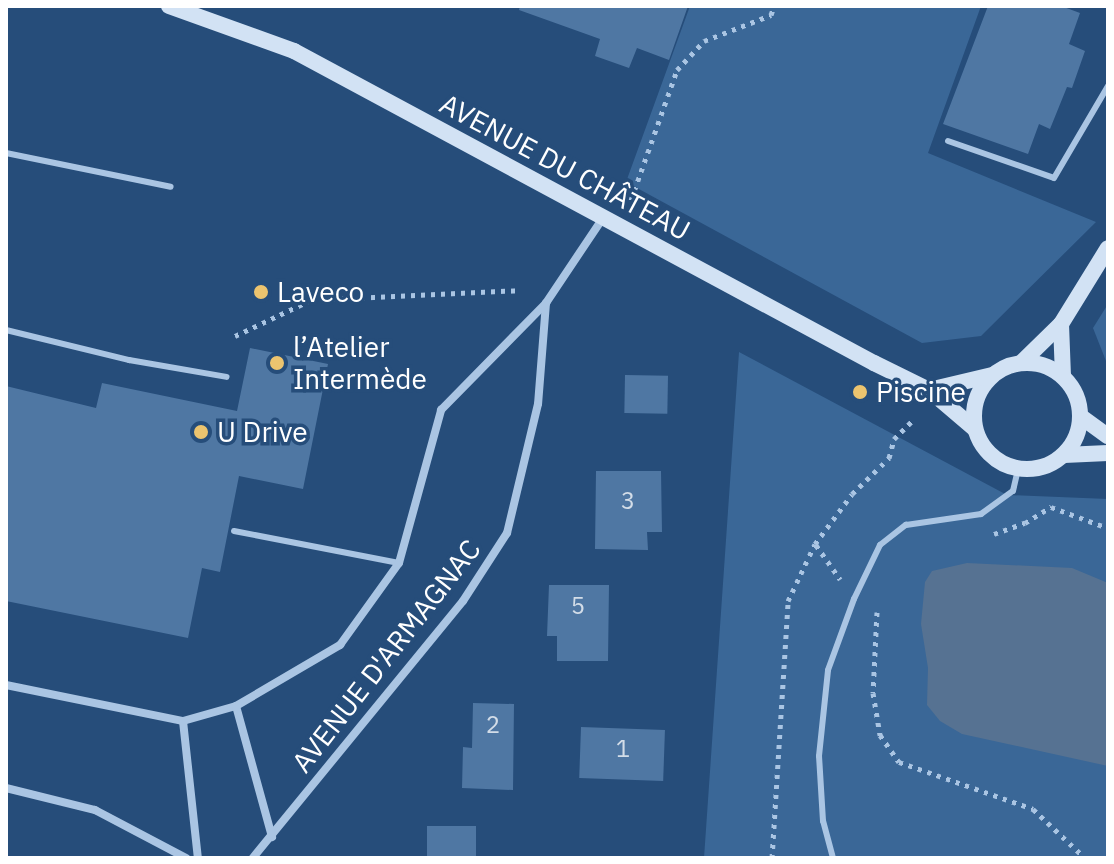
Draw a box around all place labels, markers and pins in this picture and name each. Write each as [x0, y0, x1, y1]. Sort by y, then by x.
place label: Laveco [277, 275, 364, 309]
marker: Laveco [252, 283, 270, 301]
place label: l’Atelier Intermède [293, 330, 427, 396]
marker: l’Atelier Intermède [268, 354, 286, 372]
place label: Piscine [876, 375, 966, 409]
marker: Piscine [851, 383, 869, 401]
place label: U Drive [217, 415, 308, 449]
marker: U Drive [192, 423, 210, 441]

